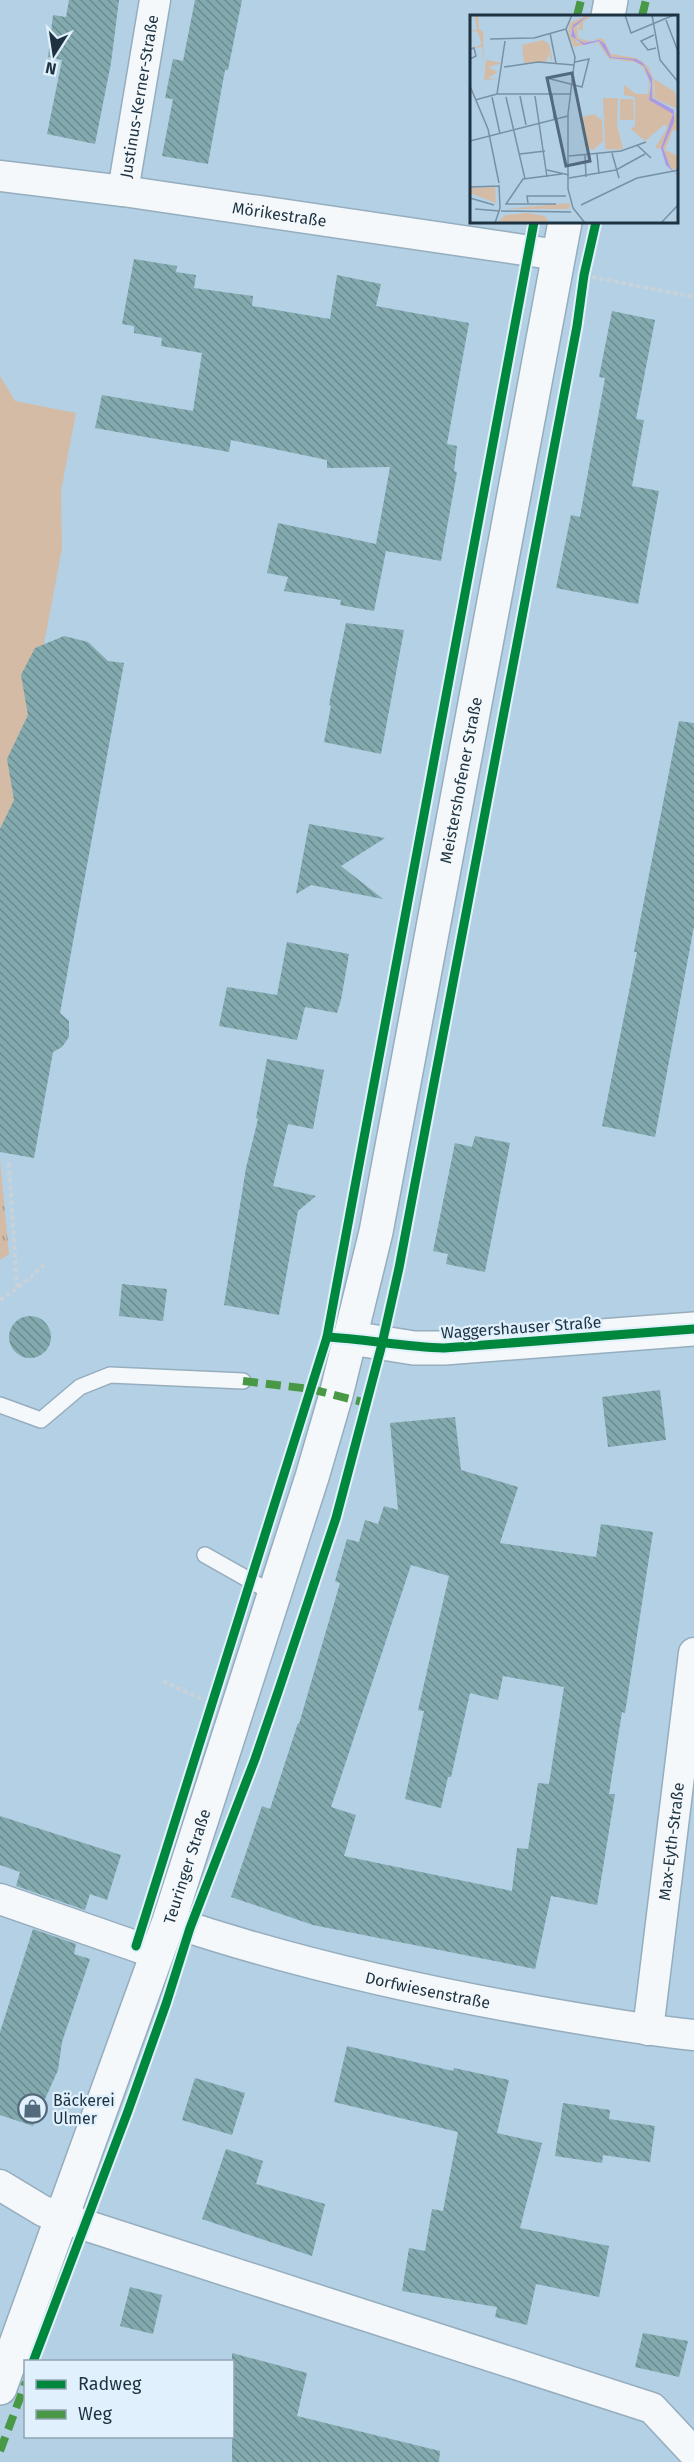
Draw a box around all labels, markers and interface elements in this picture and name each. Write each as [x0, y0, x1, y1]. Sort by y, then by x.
street label: Justinus-Kerner-Straße [116, 13, 162, 179]
inset map [470, 15, 679, 224]
north arrow [24, 24, 84, 84]
text: N [44, 58, 58, 79]
street label: Mörikestraße [231, 198, 328, 231]
street label: Meistershofener Straße [436, 695, 486, 865]
street label: Waggershauser Straße [440, 1312, 602, 1343]
street label: Max-Eyth-Straße [655, 1781, 688, 1902]
street label: Teuringer Straße [160, 1807, 214, 1927]
street label: Dorfwiesenstraße [363, 1968, 492, 2013]
place label: Bäckerei Ulmer [53, 2091, 115, 2128]
shop icon: Bäckerei Ulmer [16, 2093, 48, 2125]
legend [24, 2360, 234, 2438]
text: Radweg [78, 2373, 142, 2395]
text: Weg [78, 2403, 112, 2425]

